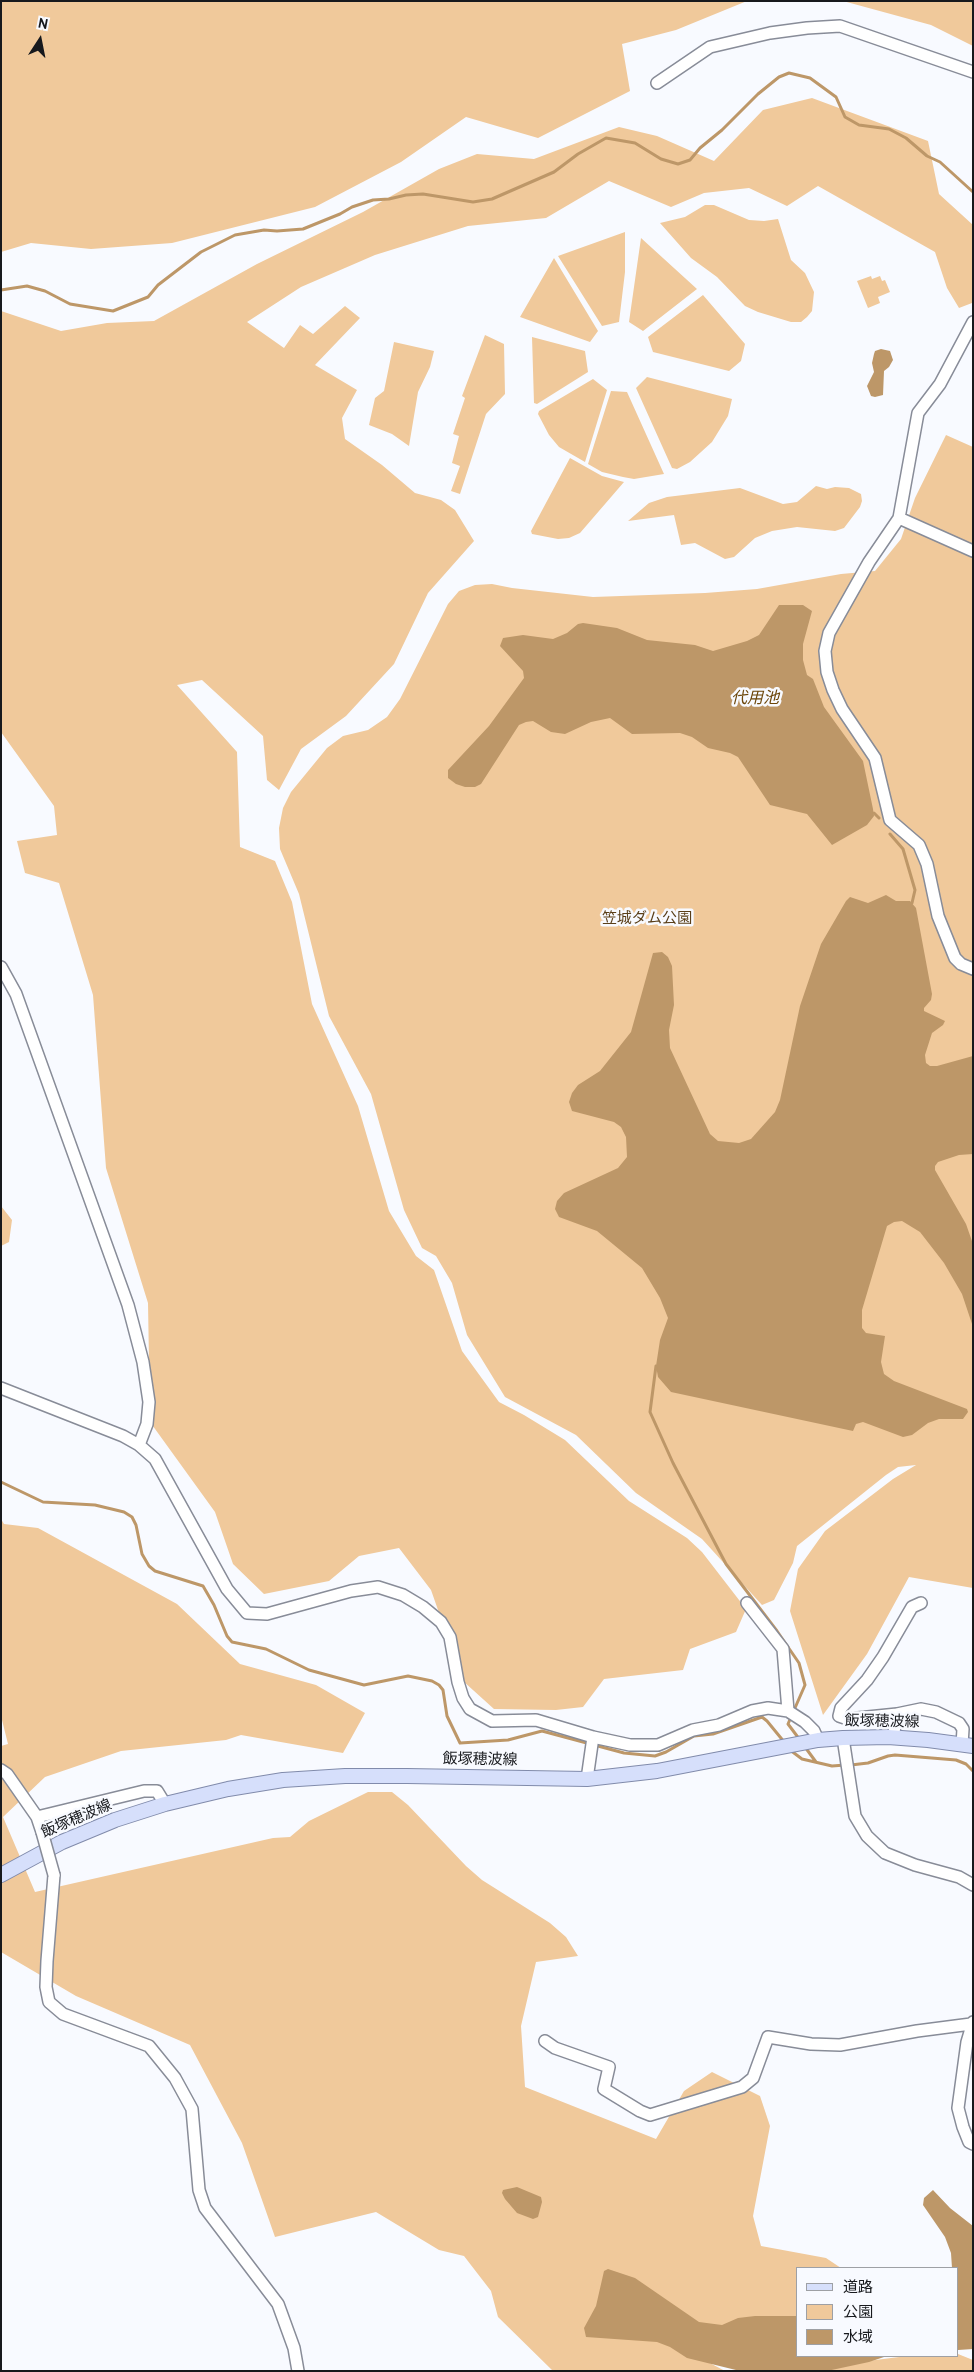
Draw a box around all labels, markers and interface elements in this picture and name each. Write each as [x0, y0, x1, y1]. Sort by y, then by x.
north arrow [15, 15, 65, 65]
text: N [36, 15, 50, 34]
water label: 代用池 [731, 690, 779, 710]
park label: 笠城ダム公園 [602, 911, 692, 929]
street label: 飯塚穂波線 [844, 1713, 920, 1733]
street label: 飯塚穂波線 [442, 1751, 518, 1771]
street label: 飯塚穂波線 [39, 1797, 115, 1843]
legend [796, 2267, 959, 2357]
text: 道路 [843, 2279, 873, 2298]
text: 公園 [843, 2304, 873, 2323]
text: 水域 [843, 2329, 873, 2348]

